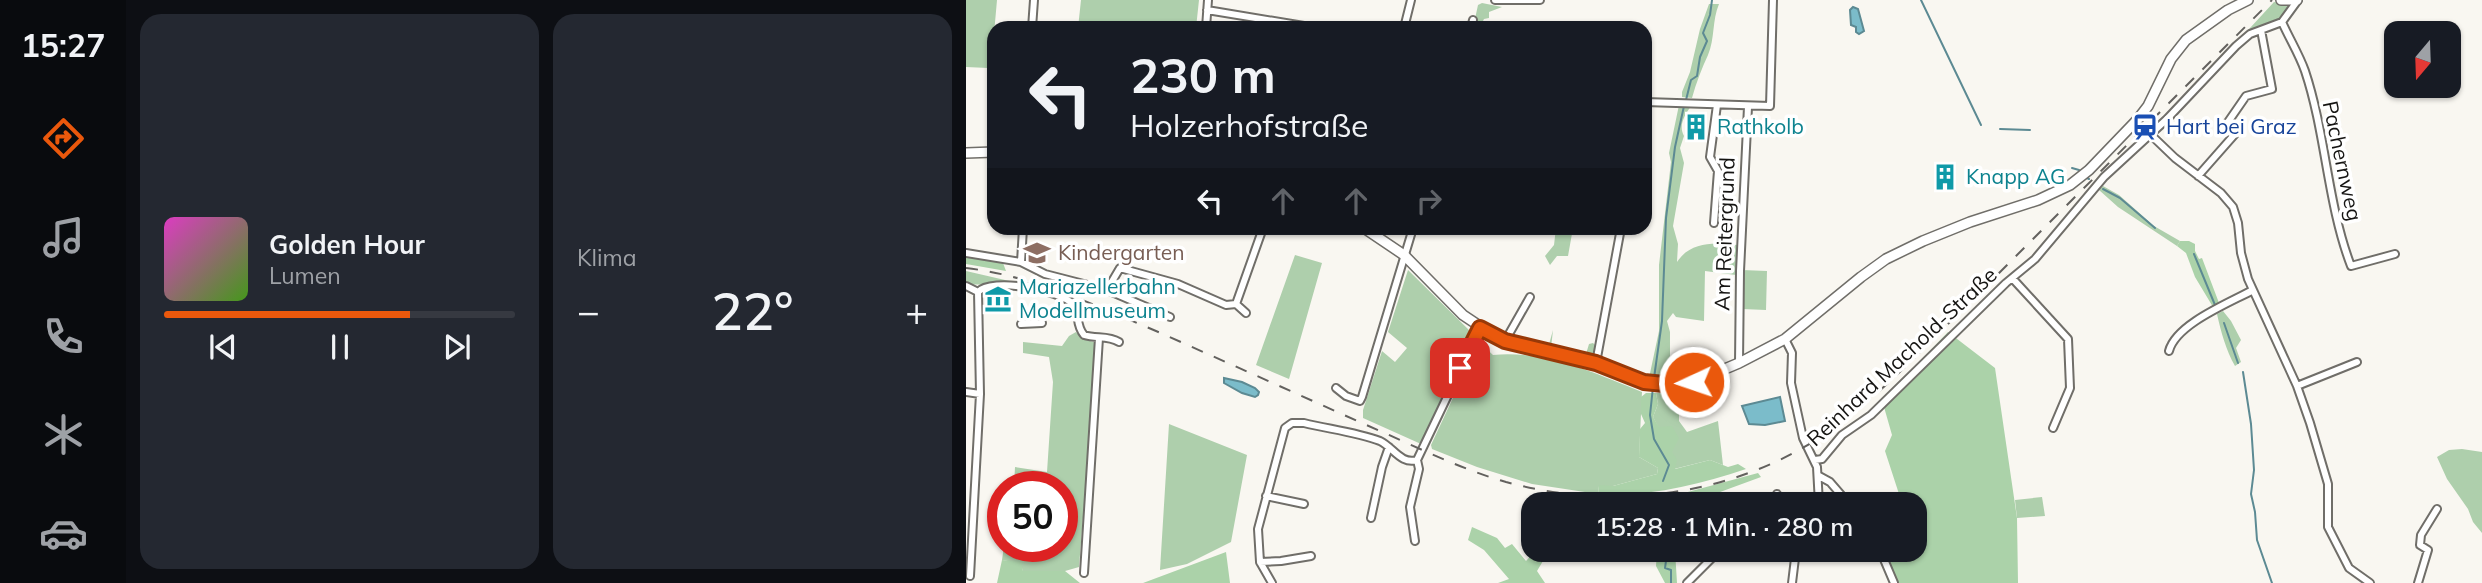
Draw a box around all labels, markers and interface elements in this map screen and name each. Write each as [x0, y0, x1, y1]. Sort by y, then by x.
north arrow [2384, 21, 2460, 98]
map controls [2384, 21, 2461, 98]
text: 15:27 [21, 25, 105, 65]
text: 230 m [1130, 44, 1276, 105]
icon: left [1015, 49, 1106, 140]
street label: Pachernweg [2318, 98, 2368, 223]
text: Holzerhofstraße [1130, 105, 1369, 145]
building icon: Rathkolb [1681, 112, 1711, 142]
station icon: Hart bei Graz [2130, 112, 2160, 142]
place label: Rathkolb [1717, 113, 1804, 139]
place label: Hart bei Graz [2166, 113, 2297, 139]
icon: directions [39, 114, 88, 163]
street label: Am Reitergrund [1708, 157, 1740, 311]
building icon: Knapp AG [1930, 162, 1960, 192]
place label: Knapp AG [1966, 163, 2065, 189]
icon: left [1191, 182, 1229, 220]
icon: ahead [1264, 182, 1302, 220]
icon: ahead [1337, 182, 1375, 220]
icon: right [1410, 182, 1448, 220]
icon: music [39, 213, 88, 262]
text: Golden Hour [269, 228, 425, 261]
school or university icon: Kindergarten [1022, 238, 1052, 268]
place label: Kindergarten [1058, 239, 1185, 265]
text: Klima [577, 243, 637, 272]
text: Lumen [269, 261, 341, 290]
street label: Reinhard Machold-Straße [1801, 261, 2002, 451]
place label: Mariazellerbahn Modellmuseum [1019, 273, 1176, 323]
text: 22° [712, 278, 793, 343]
museum icon: Mariazellerbahn Modellmuseum [983, 284, 1013, 314]
text: − [577, 287, 600, 335]
text: + [905, 287, 928, 335]
icon: phone [39, 312, 88, 361]
icon: previous [204, 328, 242, 366]
icon: pause [321, 328, 359, 366]
icon: next [438, 328, 476, 366]
pin [1430, 338, 1490, 398]
position arrow [1657, 345, 1731, 419]
icon: arrive [1441, 349, 1479, 387]
icon: climate [39, 410, 88, 459]
speed limit sign: 50 [987, 471, 1078, 562]
icon: car [39, 509, 88, 558]
text: 15:28 · 1 Min. · 280 m [1595, 510, 1853, 543]

